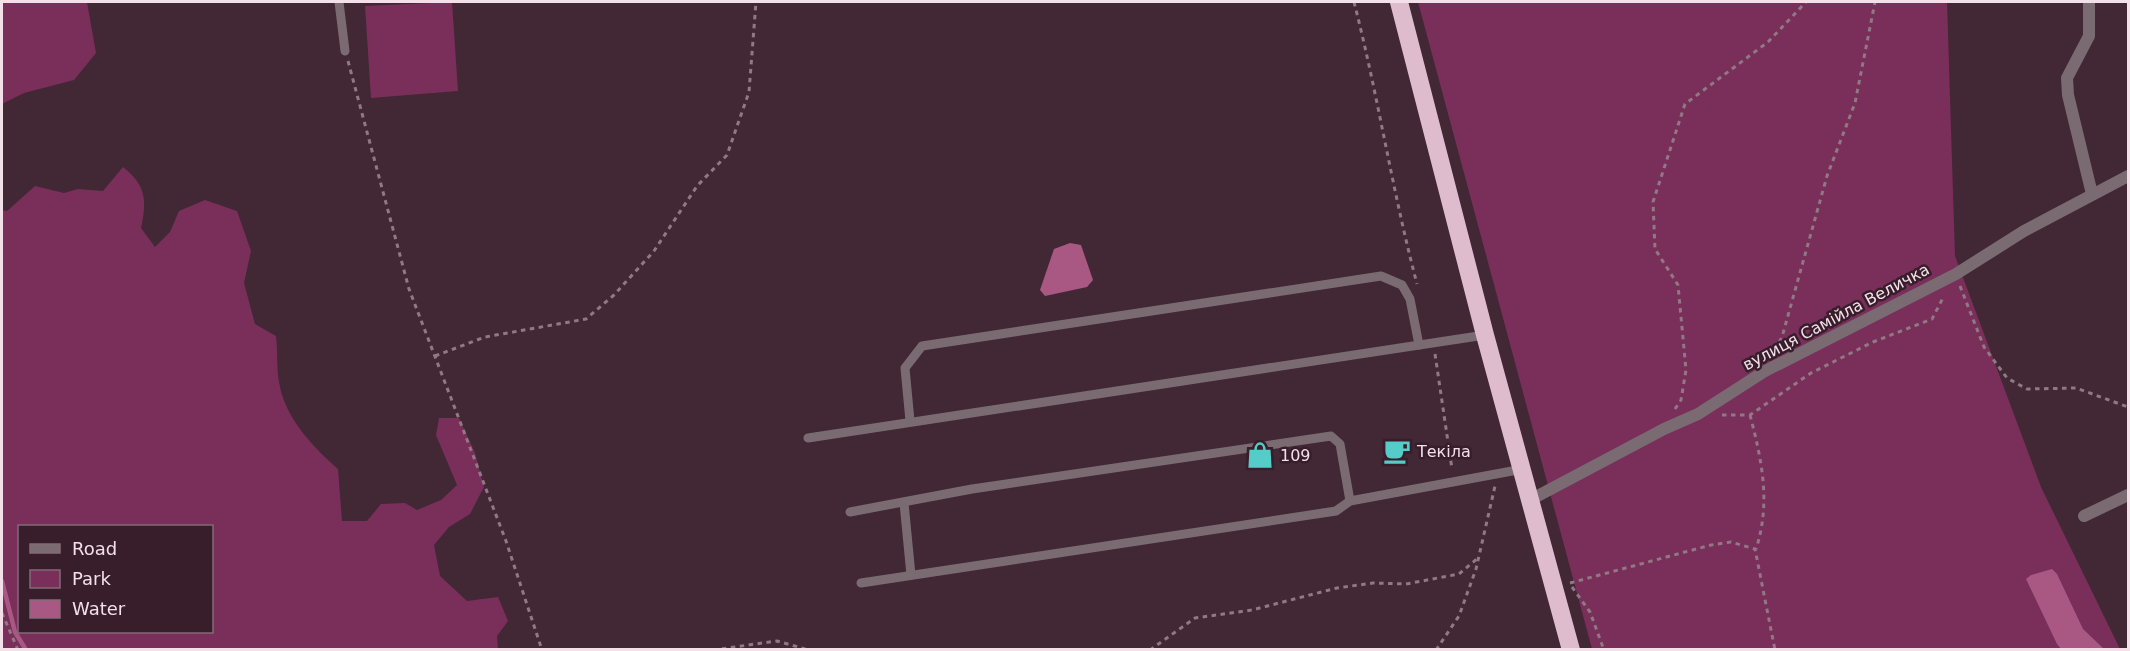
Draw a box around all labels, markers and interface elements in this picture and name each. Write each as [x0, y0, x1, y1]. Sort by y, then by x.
street label: вулиця Самійла Величка [1739, 260, 1933, 374]
cafe icon: Текіла [1382, 436, 1412, 466]
shop icon: 109 [1245, 440, 1275, 470]
place label: Текіла [1416, 442, 1471, 461]
place label: 109 [1280, 446, 1311, 465]
legend [18, 525, 213, 633]
text: Road [72, 538, 117, 559]
text: Park [72, 568, 111, 589]
text: Water [72, 598, 126, 619]

